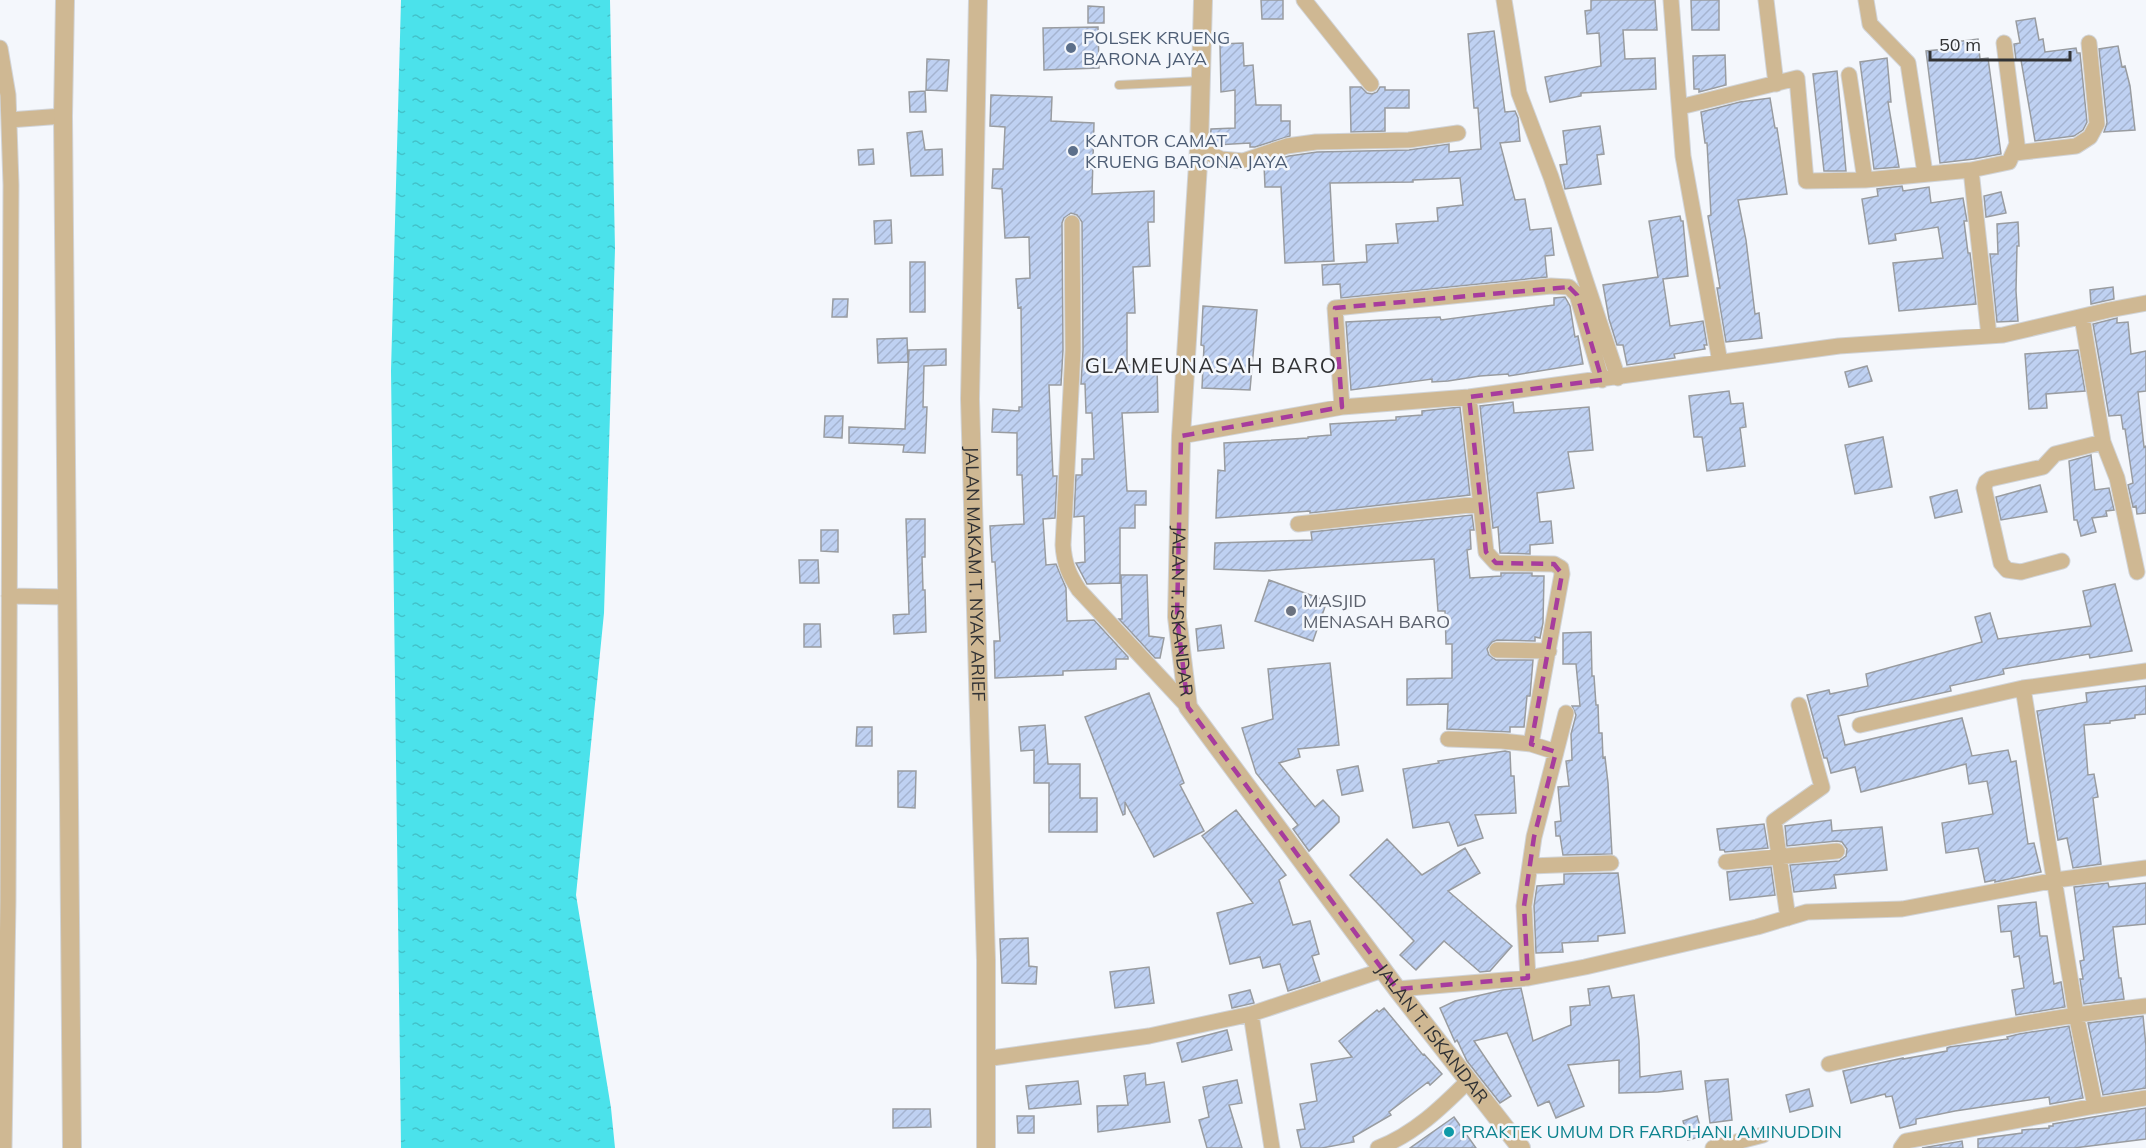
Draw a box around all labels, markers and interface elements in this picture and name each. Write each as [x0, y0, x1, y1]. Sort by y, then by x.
scale bar [1930, 24, 2070, 62]
place label: POLSEK KRUENG BARONA JAYA [1083, 26, 1230, 70]
text: 50 m [1939, 33, 1981, 56]
marker: POLSEK KRUENG BARONA JAYA [1064, 41, 1078, 55]
place label: KANTOR CAMAT KRUENG BARONA JAYA [1085, 129, 1288, 173]
marker: KANTOR CAMAT KRUENG BARONA JAYA [1066, 144, 1080, 158]
district label: GLAMEUNASAH BARO [1085, 352, 1337, 378]
street label: JALAN MAKAM T. NYAK ARIEF [960, 446, 991, 702]
street label: JALAN T. ISKANDAR [1166, 526, 1199, 698]
place label: MASJID MENASAH BARO [1303, 589, 1450, 633]
marker: MASJID MENASAH BARO [1284, 604, 1298, 618]
street label: JALAN T. ISKANDAR [1371, 959, 1494, 1108]
place label: PRAKTEK UMUM DR FARDHANI AMINUDDIN [1461, 1120, 1842, 1143]
marker: PRAKTEK UMUM DR FARDHANI AMINUDDIN [1442, 1125, 1456, 1139]

